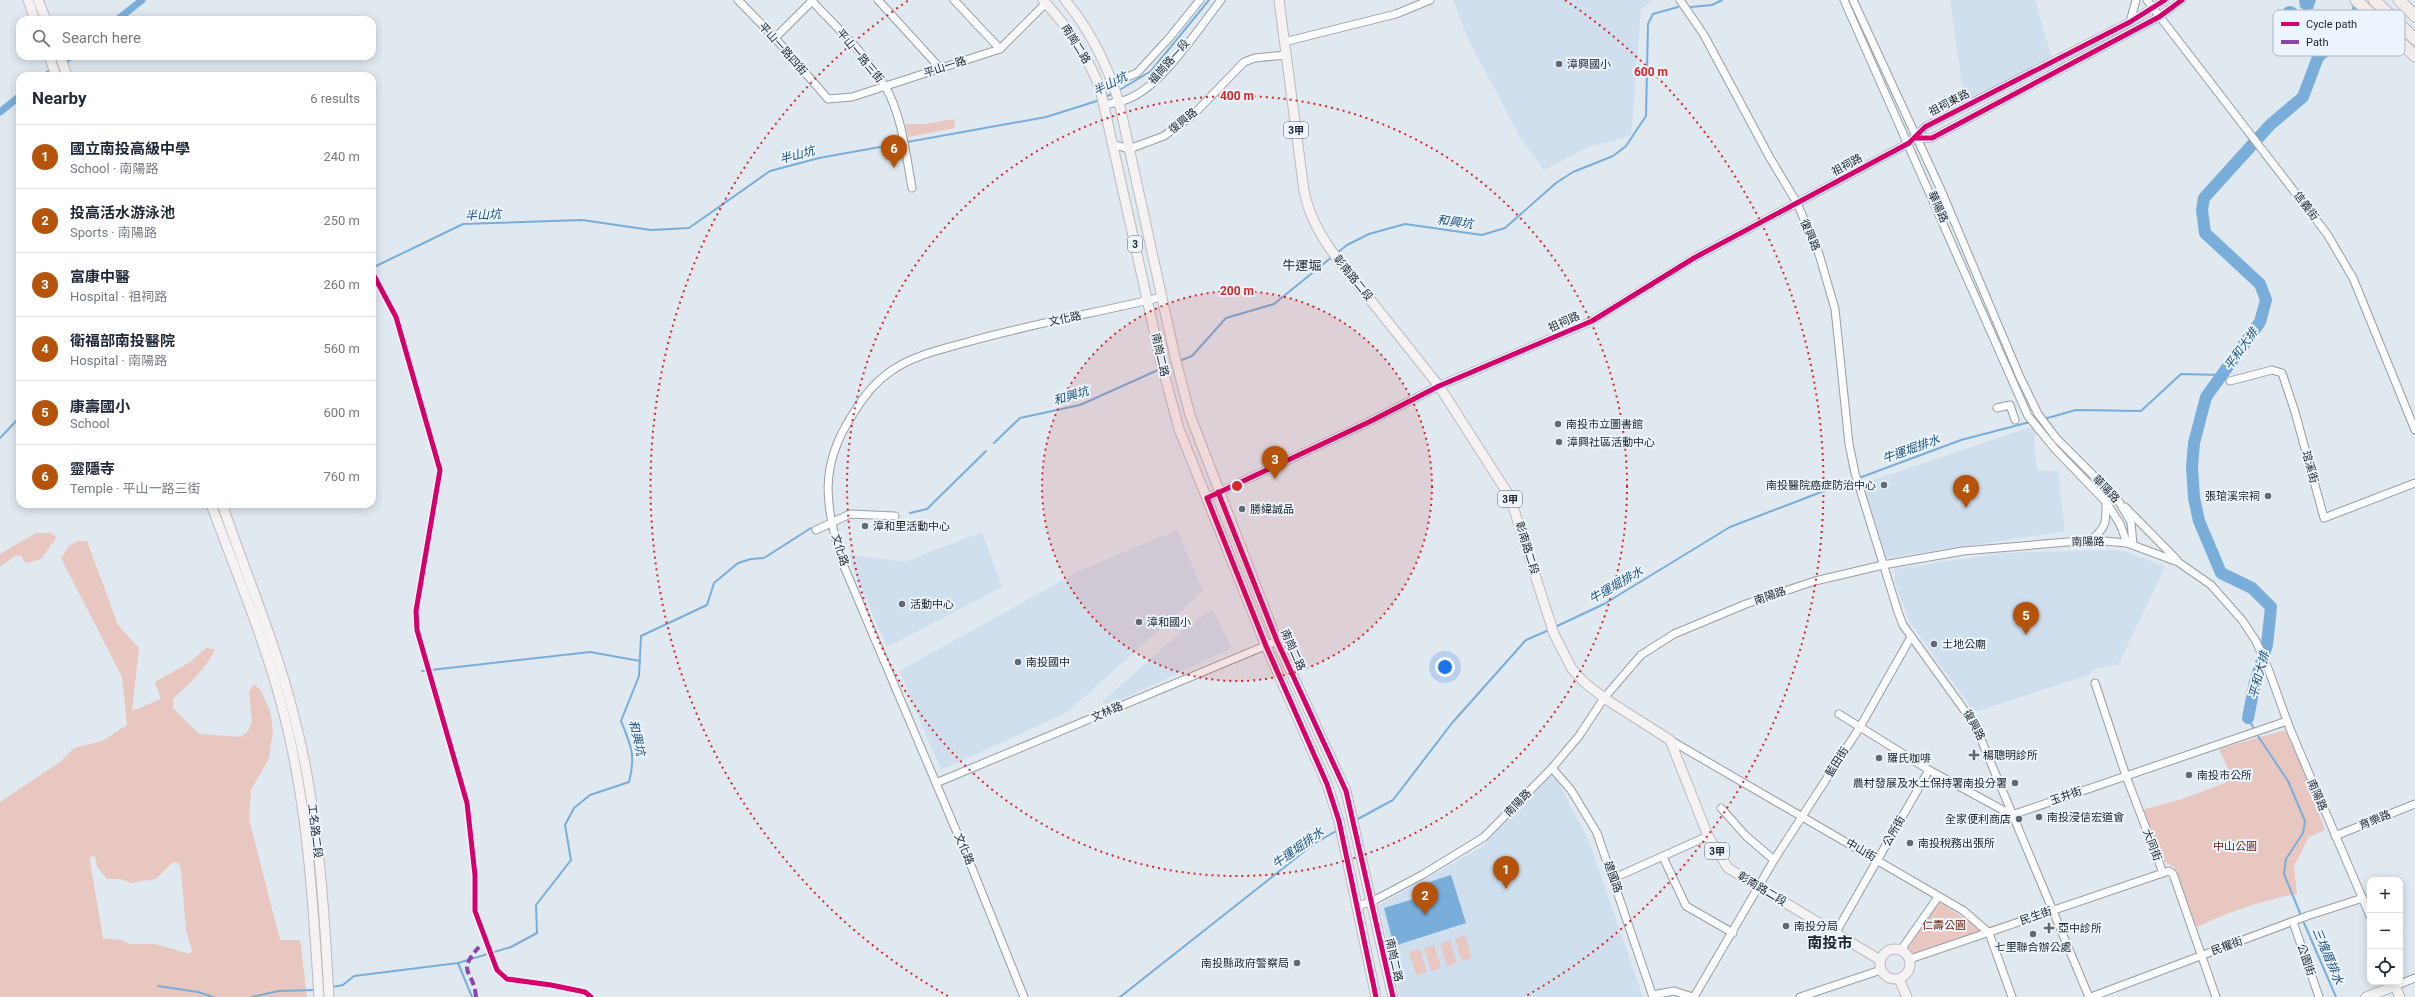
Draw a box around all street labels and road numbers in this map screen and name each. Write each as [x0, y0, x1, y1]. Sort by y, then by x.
street label: 平山一路四街 [756, 20, 810, 78]
street label: 南崗二路 [1059, 22, 1093, 66]
street label: 平山一路三街 [834, 27, 886, 85]
street label: 福崗路一段 [1146, 37, 1192, 87]
street label: 平山一路 [922, 54, 968, 80]
street label: 祖祠東路 [1926, 87, 1972, 119]
street label: 復興路 [1166, 106, 1200, 136]
road number: 3甲 [1284, 122, 1308, 138]
street label: 祖祠路 [1829, 151, 1865, 179]
street label: 華陽路 [1925, 189, 1951, 225]
street label: 信義街 [2291, 189, 2321, 223]
street label: 復興路 [1798, 217, 1822, 253]
road number: 3 [1128, 236, 1142, 252]
street label: 彰南路二段 [1331, 253, 1375, 303]
street label: 文化路 [1048, 309, 1082, 329]
street label: 祖祠路 [1546, 309, 1582, 335]
street label: 南崗二路 [1149, 332, 1171, 378]
street label: 琯溪街 [2299, 449, 2321, 485]
street label: 華陽路 [2090, 473, 2122, 505]
road number: 3甲 [1498, 491, 1522, 507]
street label: 彰南路二段 [1513, 520, 1541, 576]
street label: 文化路 [829, 532, 851, 568]
street label: 南陽路 [2071, 535, 2105, 549]
street label: 南陽路 [1752, 584, 1788, 608]
street label: 南崗二路 [1278, 627, 1308, 673]
street label: 文林路 [1089, 700, 1125, 724]
street label: 復興路 [1960, 707, 1988, 743]
street label: 藍田街 [1823, 745, 1851, 779]
street label: 南陽路 [2305, 777, 2329, 813]
street label: 玉井街 [2048, 784, 2084, 808]
street label: 南陽路 [1502, 787, 1534, 819]
street label: 工名路二段 [305, 803, 325, 859]
street label: 育樂路 [2357, 808, 2393, 832]
street label: 公所街 [1880, 813, 1908, 849]
street label: 大同街 [2140, 827, 2164, 863]
street label: 文化路 [952, 831, 976, 867]
street label: 中山街 [1843, 836, 1879, 864]
road number: 3甲 [1705, 843, 1729, 859]
street label: 建國路 [1601, 859, 1625, 895]
street label: 彰南路二段 [1735, 869, 1789, 909]
street label: 民生街 [2018, 904, 2054, 928]
street label: 民權街 [2209, 934, 2245, 958]
street label: 南崗二路 [1383, 937, 1405, 983]
street label: 公園街 [2294, 942, 2318, 978]

